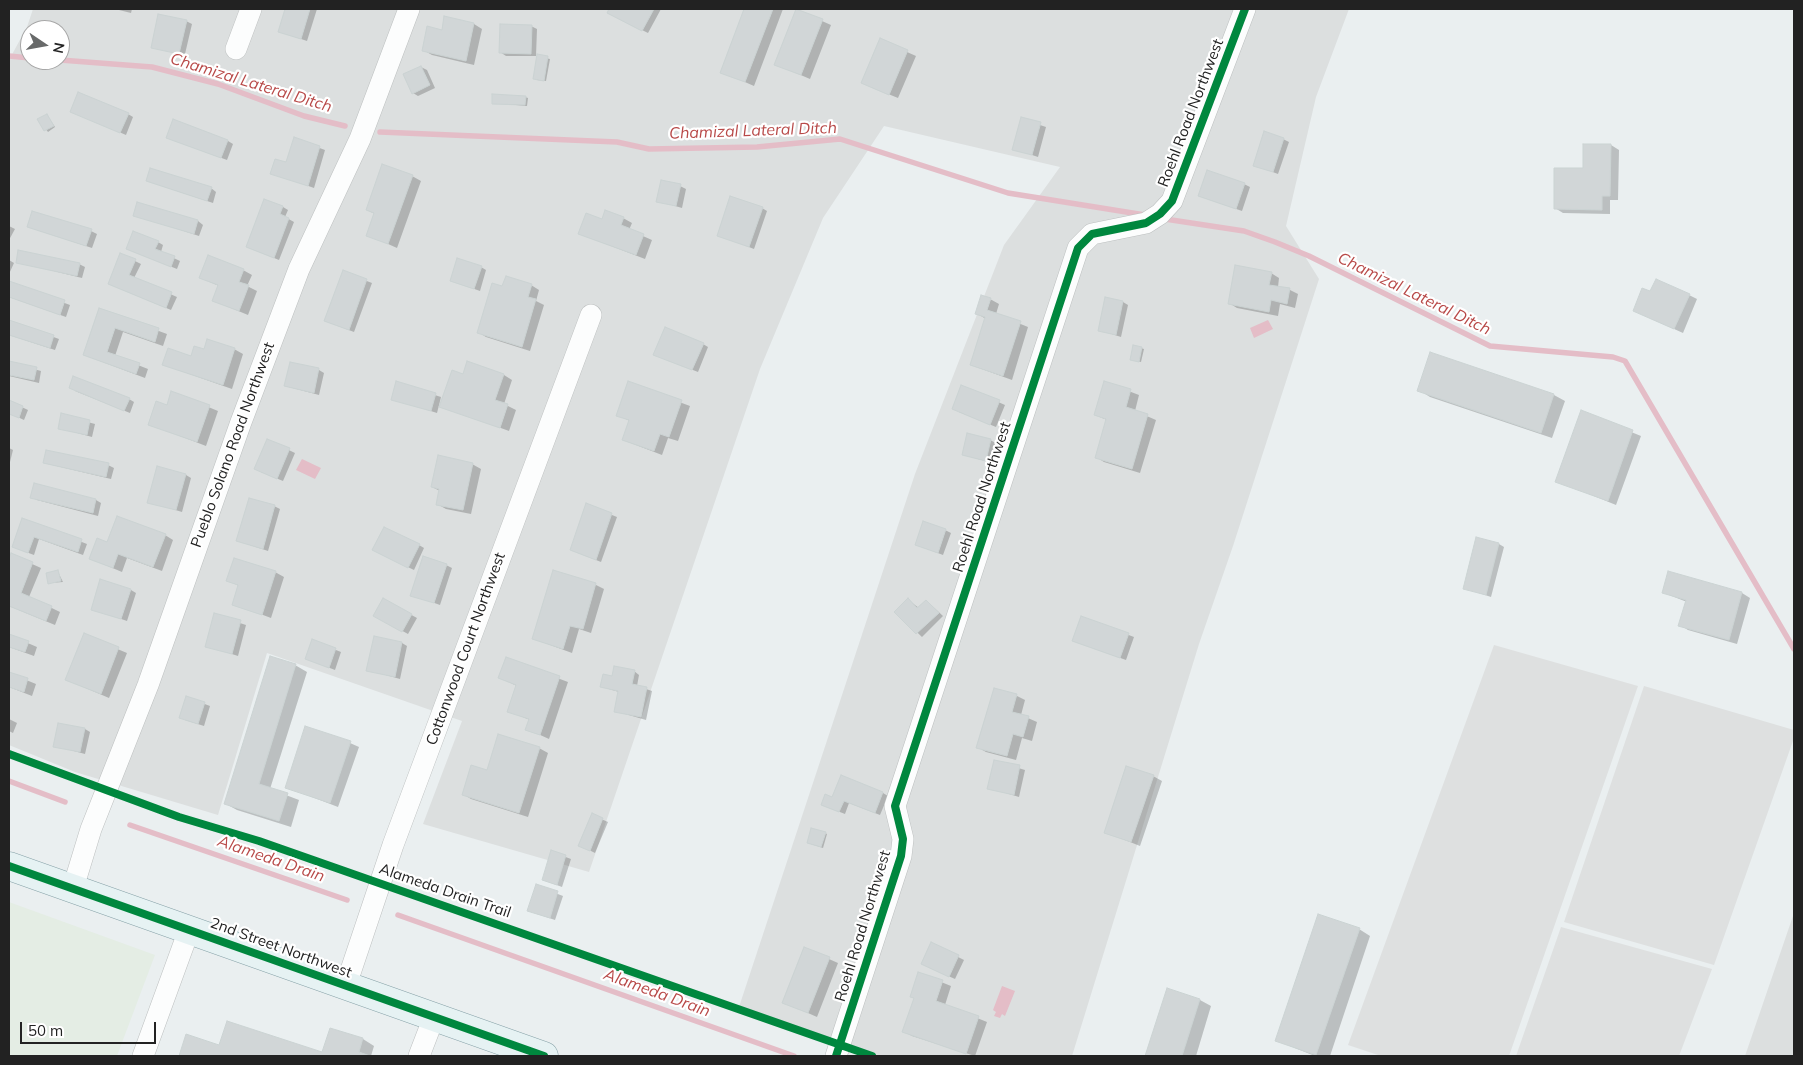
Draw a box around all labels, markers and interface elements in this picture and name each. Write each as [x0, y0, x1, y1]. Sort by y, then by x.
north arrow [20, 20, 70, 70]
street label: Roehl Road Northwest [1154, 36, 1228, 190]
text: N [49, 41, 69, 55]
water label: Chamizal Lateral Ditch [168, 49, 334, 117]
water label: Chamizal Lateral Ditch [669, 118, 837, 144]
water label: Chamizal Lateral Ditch [1334, 249, 1494, 339]
street label: Pueblo Solano Road Northwest [187, 340, 279, 550]
street label: Roehl Road Northwest [949, 419, 1015, 575]
street label: Cottonwood Court Northwest [423, 550, 509, 748]
water label: Alameda Drain [215, 832, 327, 886]
street label: Roehl Road Northwest [831, 848, 895, 1004]
street label: Alameda Drain Trail [377, 860, 513, 922]
street label: 2nd Street Northwest [208, 914, 354, 982]
water label: Alameda Drain [601, 965, 713, 1021]
scale bar [22, 1012, 159, 1044]
text: 50 m [28, 1021, 63, 1040]

